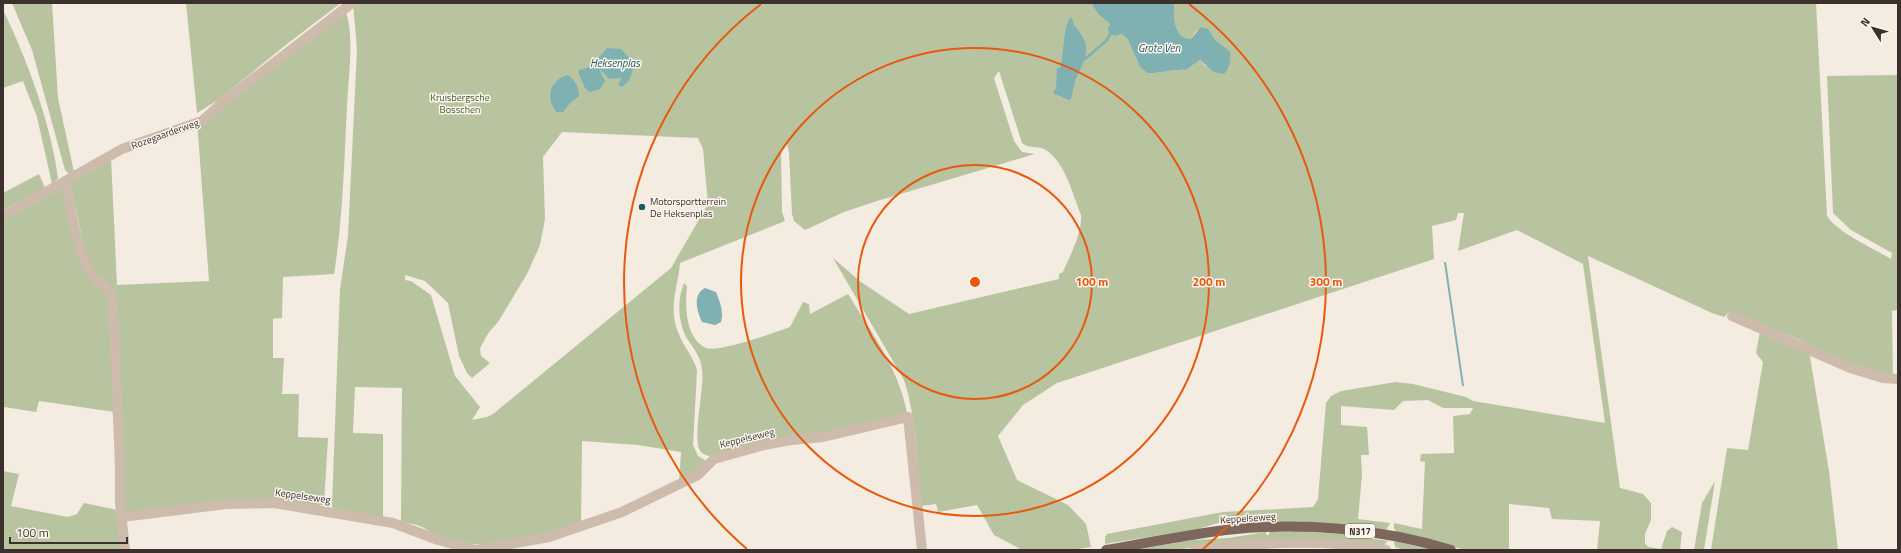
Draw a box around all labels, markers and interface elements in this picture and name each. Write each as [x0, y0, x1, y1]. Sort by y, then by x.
north arrow [1853, 8, 1893, 48]
text: N [1856, 14, 1874, 30]
water label: Grote Ven [1138, 40, 1181, 56]
water label: Heksenplas [590, 55, 641, 71]
park label: Kruisbergsche Bosschen [430, 90, 490, 117]
street label: Rozegaarderweg [129, 115, 201, 153]
place label: Motorsportterrein De Heksenplas [650, 194, 726, 221]
marker: Motorsportterrein De Heksenplas [637, 202, 647, 212]
text: 100 m [1076, 272, 1108, 291]
text: 200 m [1193, 272, 1225, 291]
text: 300 m [1310, 272, 1342, 291]
centre of rings [968, 275, 982, 289]
street label: Keppelseweg [718, 424, 776, 452]
street label: Keppelseweg [274, 485, 332, 507]
street label: Keppelseweg [1220, 509, 1276, 527]
scale bar [10, 519, 127, 545]
text: 100 m [16, 523, 49, 542]
road number: N317 [1345, 524, 1375, 538]

